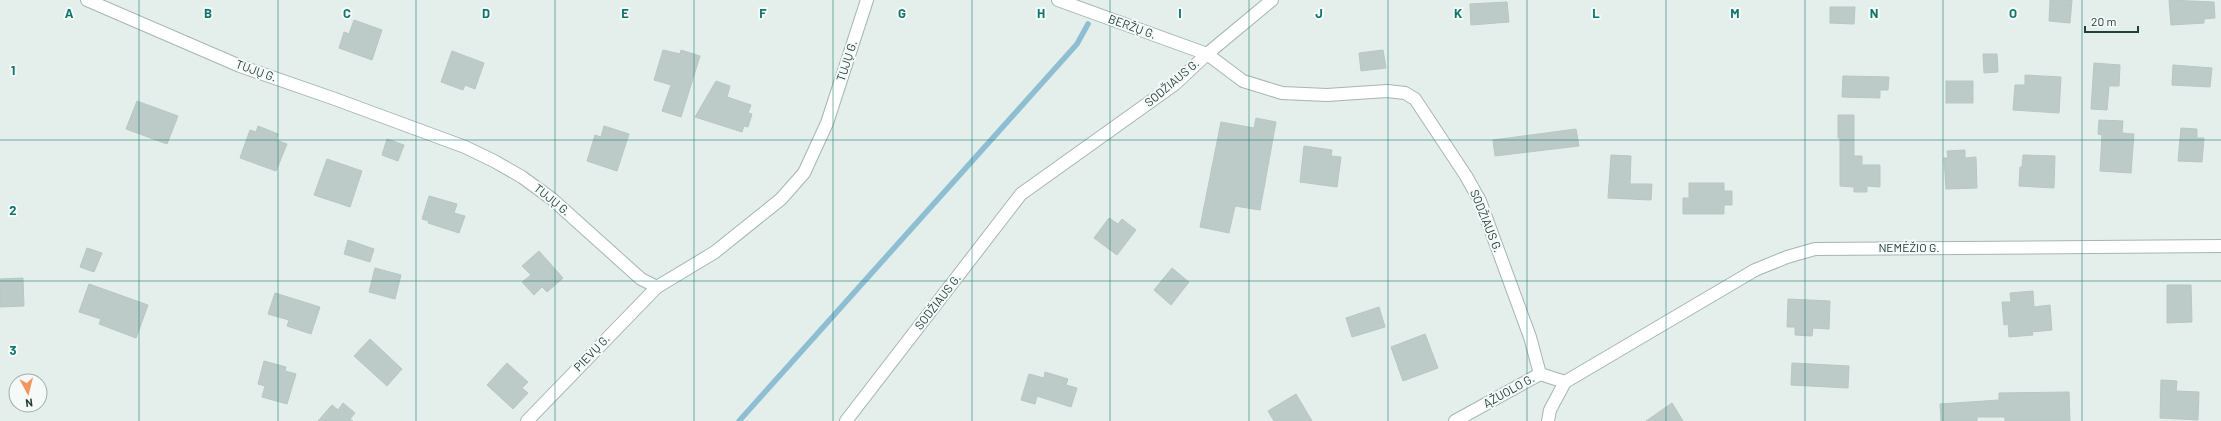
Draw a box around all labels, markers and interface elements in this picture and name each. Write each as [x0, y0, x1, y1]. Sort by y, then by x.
text: A [65, 5, 74, 21]
text: B [204, 5, 212, 21]
text: C [343, 5, 351, 21]
text: D [482, 5, 490, 21]
text: E [621, 5, 629, 21]
text: F [759, 5, 767, 21]
text: G [898, 5, 906, 21]
text: H [1037, 5, 1045, 21]
text: I [1178, 5, 1182, 21]
text: J [1315, 5, 1323, 21]
text: K [1454, 5, 1462, 21]
text: L [1592, 5, 1600, 21]
text: M [1730, 5, 1740, 21]
text: N [1870, 5, 1878, 21]
text: O [2009, 5, 2017, 21]
scale bar [2085, 8, 2138, 34]
street label: BERŽŲ G. [1107, 11, 1158, 41]
text: 20 m [2091, 14, 2117, 28]
street label: TUJŲ G. [833, 38, 859, 83]
street label: SODŽIAUS G. [1141, 55, 1201, 109]
street label: TUJŲ G. [234, 56, 279, 84]
text: 1 [11, 62, 15, 78]
street label: TUJŲ G. [532, 180, 573, 218]
street label: SODŽIAUS G. [1468, 187, 1506, 254]
text: 2 [9, 202, 17, 218]
street label: NEMĖŽIO G. [1878, 240, 1940, 254]
street label: SODŽIAUS G. [911, 271, 963, 332]
street label: PIEVŲ G. [570, 331, 612, 374]
text: 3 [9, 342, 17, 358]
street label: ĄŽUOLO G. [1480, 370, 1537, 410]
north arrow [8, 373, 48, 413]
text: N [25, 397, 34, 410]

